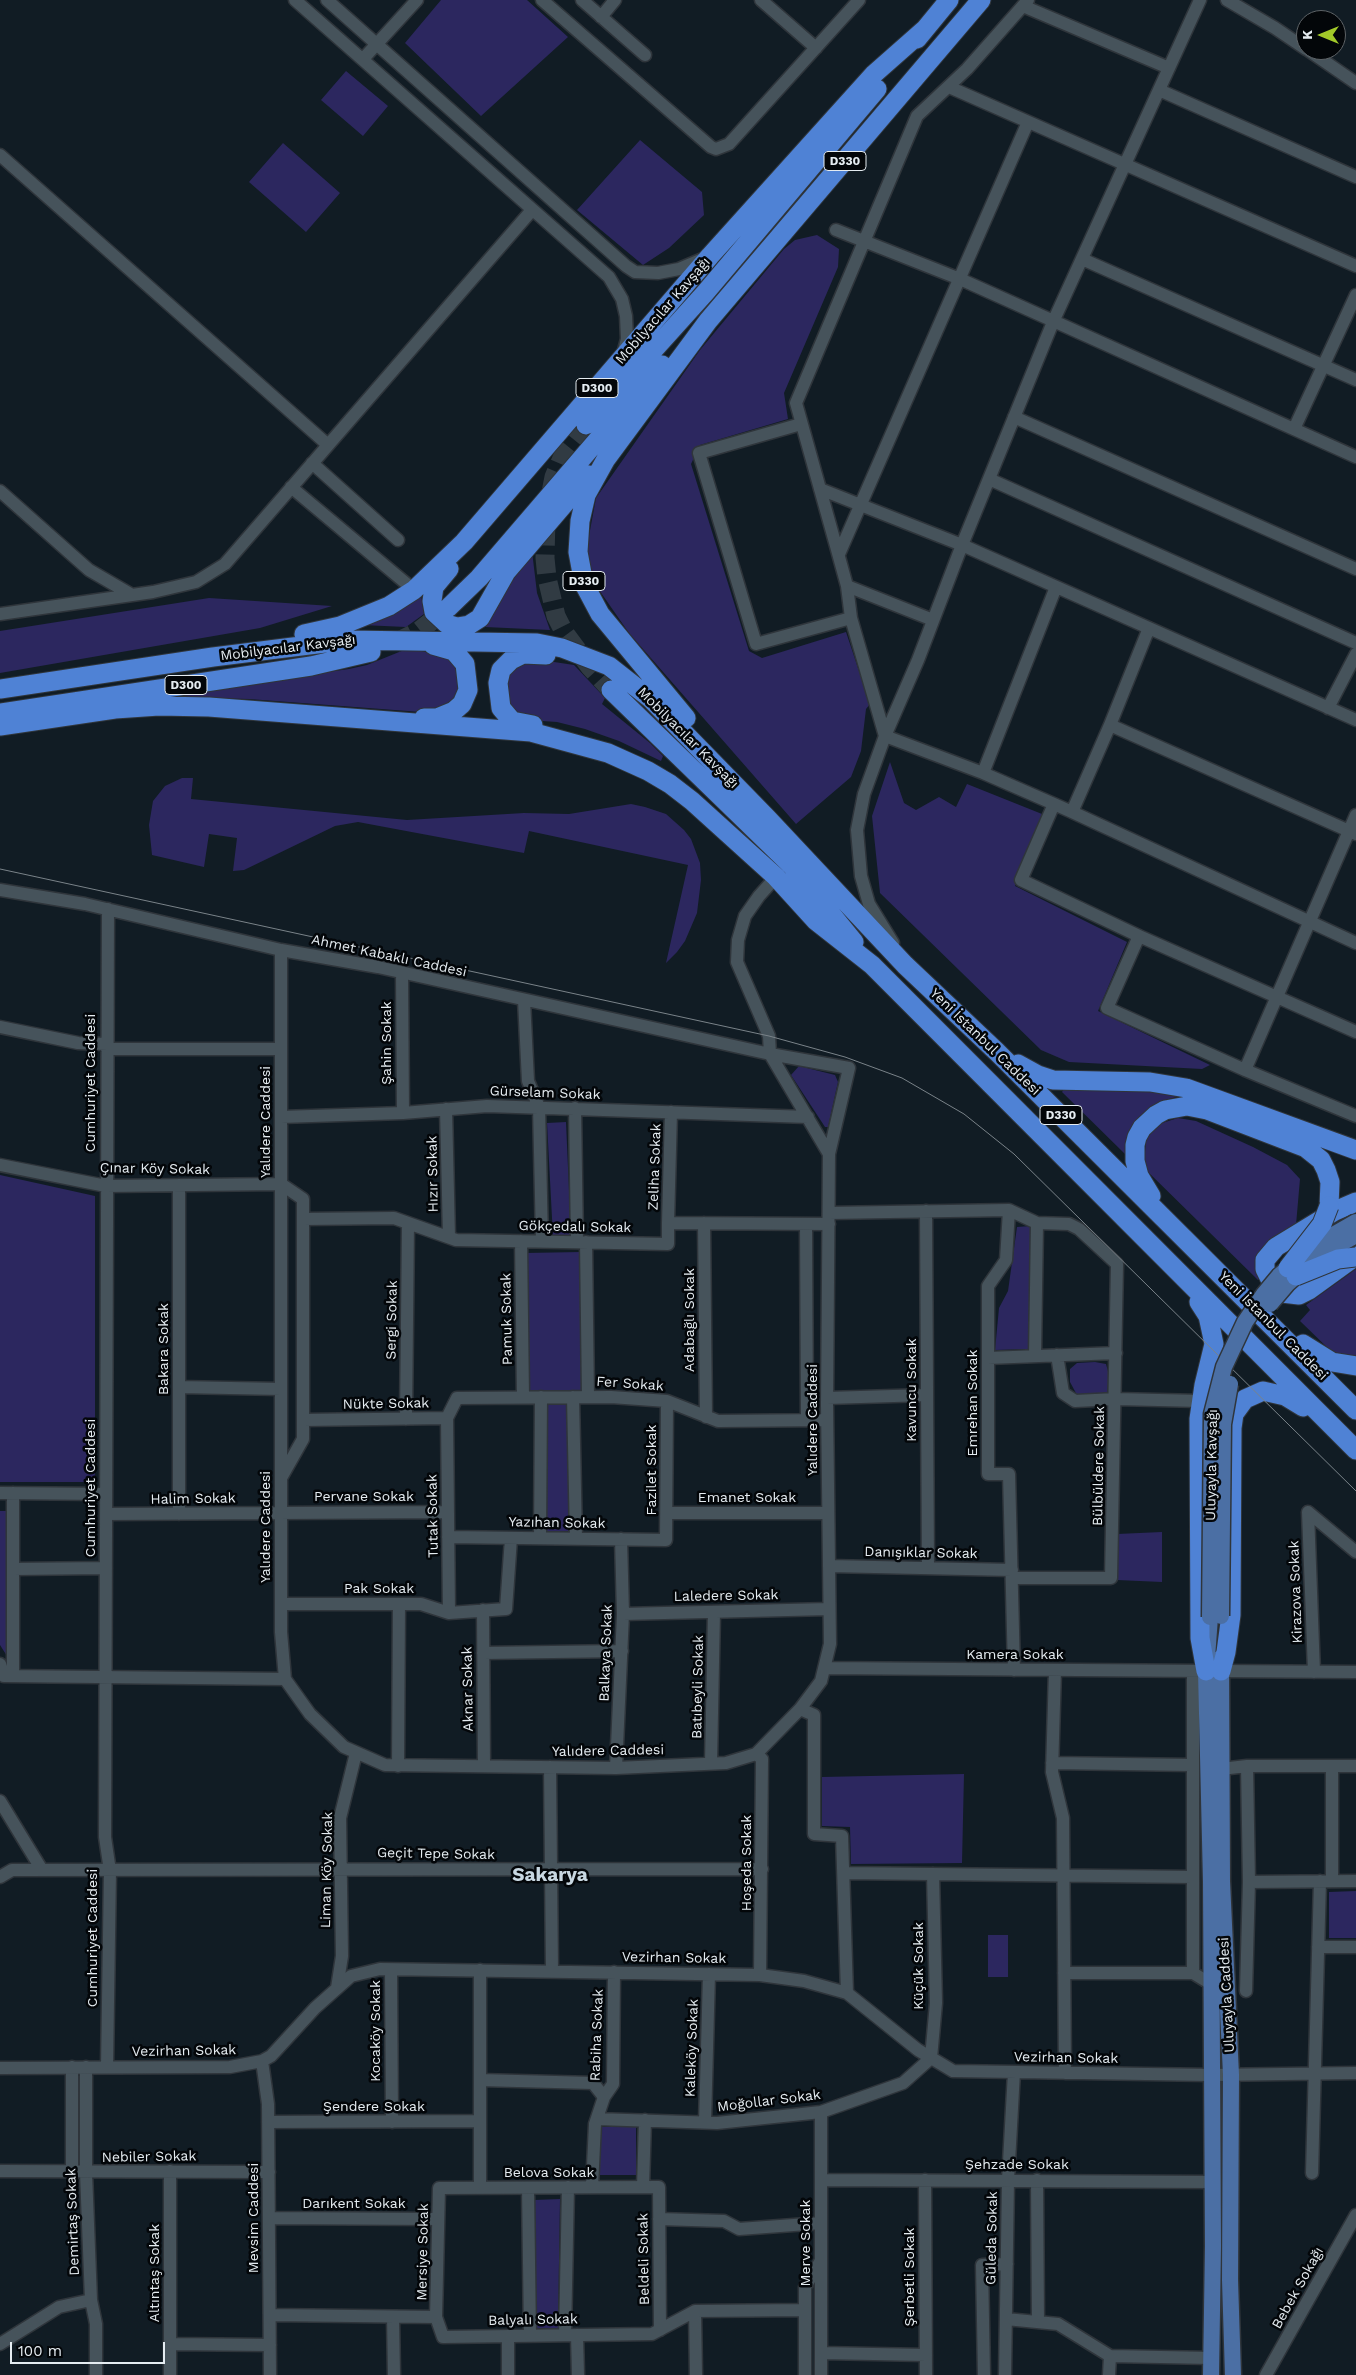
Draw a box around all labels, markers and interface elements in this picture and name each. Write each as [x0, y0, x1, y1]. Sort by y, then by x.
north arrow [1296, 10, 1346, 60]
text: K [1299, 30, 1315, 40]
road number: D330 [824, 152, 866, 170]
street label: Mobilyacılar Kavşağı [612, 254, 714, 368]
road number: D300 [576, 378, 618, 398]
road number: D330 [563, 572, 605, 590]
street label: Mobilyacılar Kavşağı [219, 631, 357, 665]
road number: D300 [165, 676, 207, 694]
street label: Mobilyacılar Kavşağı [634, 684, 742, 792]
street label: Ahmet Kabaklı Caddesi [310, 931, 468, 981]
street label: Yeni İstanbul Caddesi [926, 985, 1044, 1099]
street label: Şahin Sokak [379, 1001, 395, 1085]
street label: Cumhuriyet Caddesi [83, 1014, 99, 1152]
street label: Yalıdere Caddesi [258, 1066, 274, 1178]
street label: Gürselam Sokak [489, 1083, 601, 1103]
road number: D330 [1040, 1106, 1082, 1124]
street label: Zeliha Sokak [645, 1123, 665, 1211]
street label: Hızır Sokak [424, 1135, 442, 1213]
street label: Çınar Köy Sokak [100, 1160, 210, 1178]
street label: Gökçedalı Sokak [519, 1218, 631, 1236]
street label: Adabağlı Sokak [682, 1268, 698, 1372]
street label: Yeni İstanbul Caddesi [1215, 1268, 1331, 1384]
street label: Pamuk Sokak [498, 1273, 516, 1365]
street label: Sergi Sokak [383, 1280, 401, 1360]
street label: Bakara Sokak [156, 1303, 172, 1395]
street label: Kavuncu Sokak [904, 1338, 920, 1442]
street label: Emrehan Sokak [965, 1350, 981, 1456]
street label: Yalıdere Caddesi [805, 1364, 821, 1476]
street label: Fer Sokak [596, 1373, 664, 1395]
street label: Nükte Sokak [343, 1395, 429, 1413]
street label: Bülbüldere Sokak [1090, 1406, 1108, 1526]
street label: Uluyayla Kavşağı [1203, 1409, 1221, 1521]
street label: Cumhuriyet Caddesi [83, 1419, 99, 1557]
street label: Fazilet Sokak [644, 1425, 660, 1515]
street label: Yalıdere Caddesi [258, 1471, 274, 1583]
street label: Tutak Sokak [424, 1474, 442, 1558]
street label: Pervane Sokak [314, 1489, 414, 1505]
street label: Halim Sokak [150, 1490, 236, 1508]
street label: Emanet Sokak [698, 1490, 796, 1506]
street label: Yazıhan Sokak [508, 1514, 606, 1532]
street label: Kirazova Sokak [1286, 1540, 1306, 1644]
street label: Danışıklar Sokak [864, 1544, 978, 1562]
street label: Pak Sokak [344, 1581, 414, 1597]
street label: Laledere Sokak [673, 1587, 779, 1605]
street label: Balkaya Sokak [596, 1604, 616, 1702]
street label: Batıbeyli Sokak [689, 1635, 707, 1739]
street label: Aknar Sokak [459, 1646, 477, 1732]
street label: Kamera Sokak [966, 1647, 1064, 1663]
street label: Yalıdere Caddesi [552, 1742, 664, 1760]
street label: Liman Köy Sokak [318, 1812, 336, 1928]
street label: Hoşeda Sokak [739, 1815, 755, 1911]
street label: Geçit Tepe Sokak [377, 1845, 495, 1863]
district label: Sakarya [512, 1864, 588, 1886]
street label: Cumhuriyet Caddesi [85, 1869, 101, 2007]
street label: Küçük Sokak [911, 1922, 927, 2010]
street label: Uluyayla Caddesi [1216, 1937, 1238, 2053]
street label: Vezirhan Sokak [622, 1949, 726, 1967]
street label: Kocaköy Sokak [368, 1980, 384, 2082]
street label: Rabiha Sokak [587, 1989, 607, 2081]
street label: Kaleköy Sokak [682, 1999, 702, 2097]
street label: Vezirhan Sokak [132, 2042, 236, 2060]
street label: Vezirhan Sokak [1014, 2049, 1118, 2067]
street label: Moğollar Sokak [716, 2086, 822, 2116]
street label: Şendere Sokak [323, 2099, 425, 2115]
street label: Nebiler Sokak [102, 2148, 196, 2166]
street label: Şehzade Sokak [965, 2157, 1069, 2173]
street label: Mevsim Caddesi [246, 2163, 262, 2273]
street label: Belova Sokak [504, 2165, 594, 2181]
street label: Demirtaş Sokak [63, 2168, 83, 2276]
street label: Güleda Sokak [983, 2191, 1001, 2285]
street label: Darıkent Sokak [302, 2196, 406, 2212]
street label: Merve Sokak [798, 2200, 814, 2286]
street label: Mersiye Sokak [414, 2203, 432, 2301]
street label: Beldeli Sokak [635, 2213, 653, 2305]
street label: Altıntaş Sokak [147, 2224, 163, 2322]
street label: Şerbetli Sokak [902, 2227, 918, 2327]
street label: Bebek Sokağı [1269, 2244, 1327, 2332]
street label: Balyalı Sokak [488, 2311, 578, 2329]
scale bar [12, 2332, 168, 2364]
text: 100 m [18, 2342, 62, 2360]

